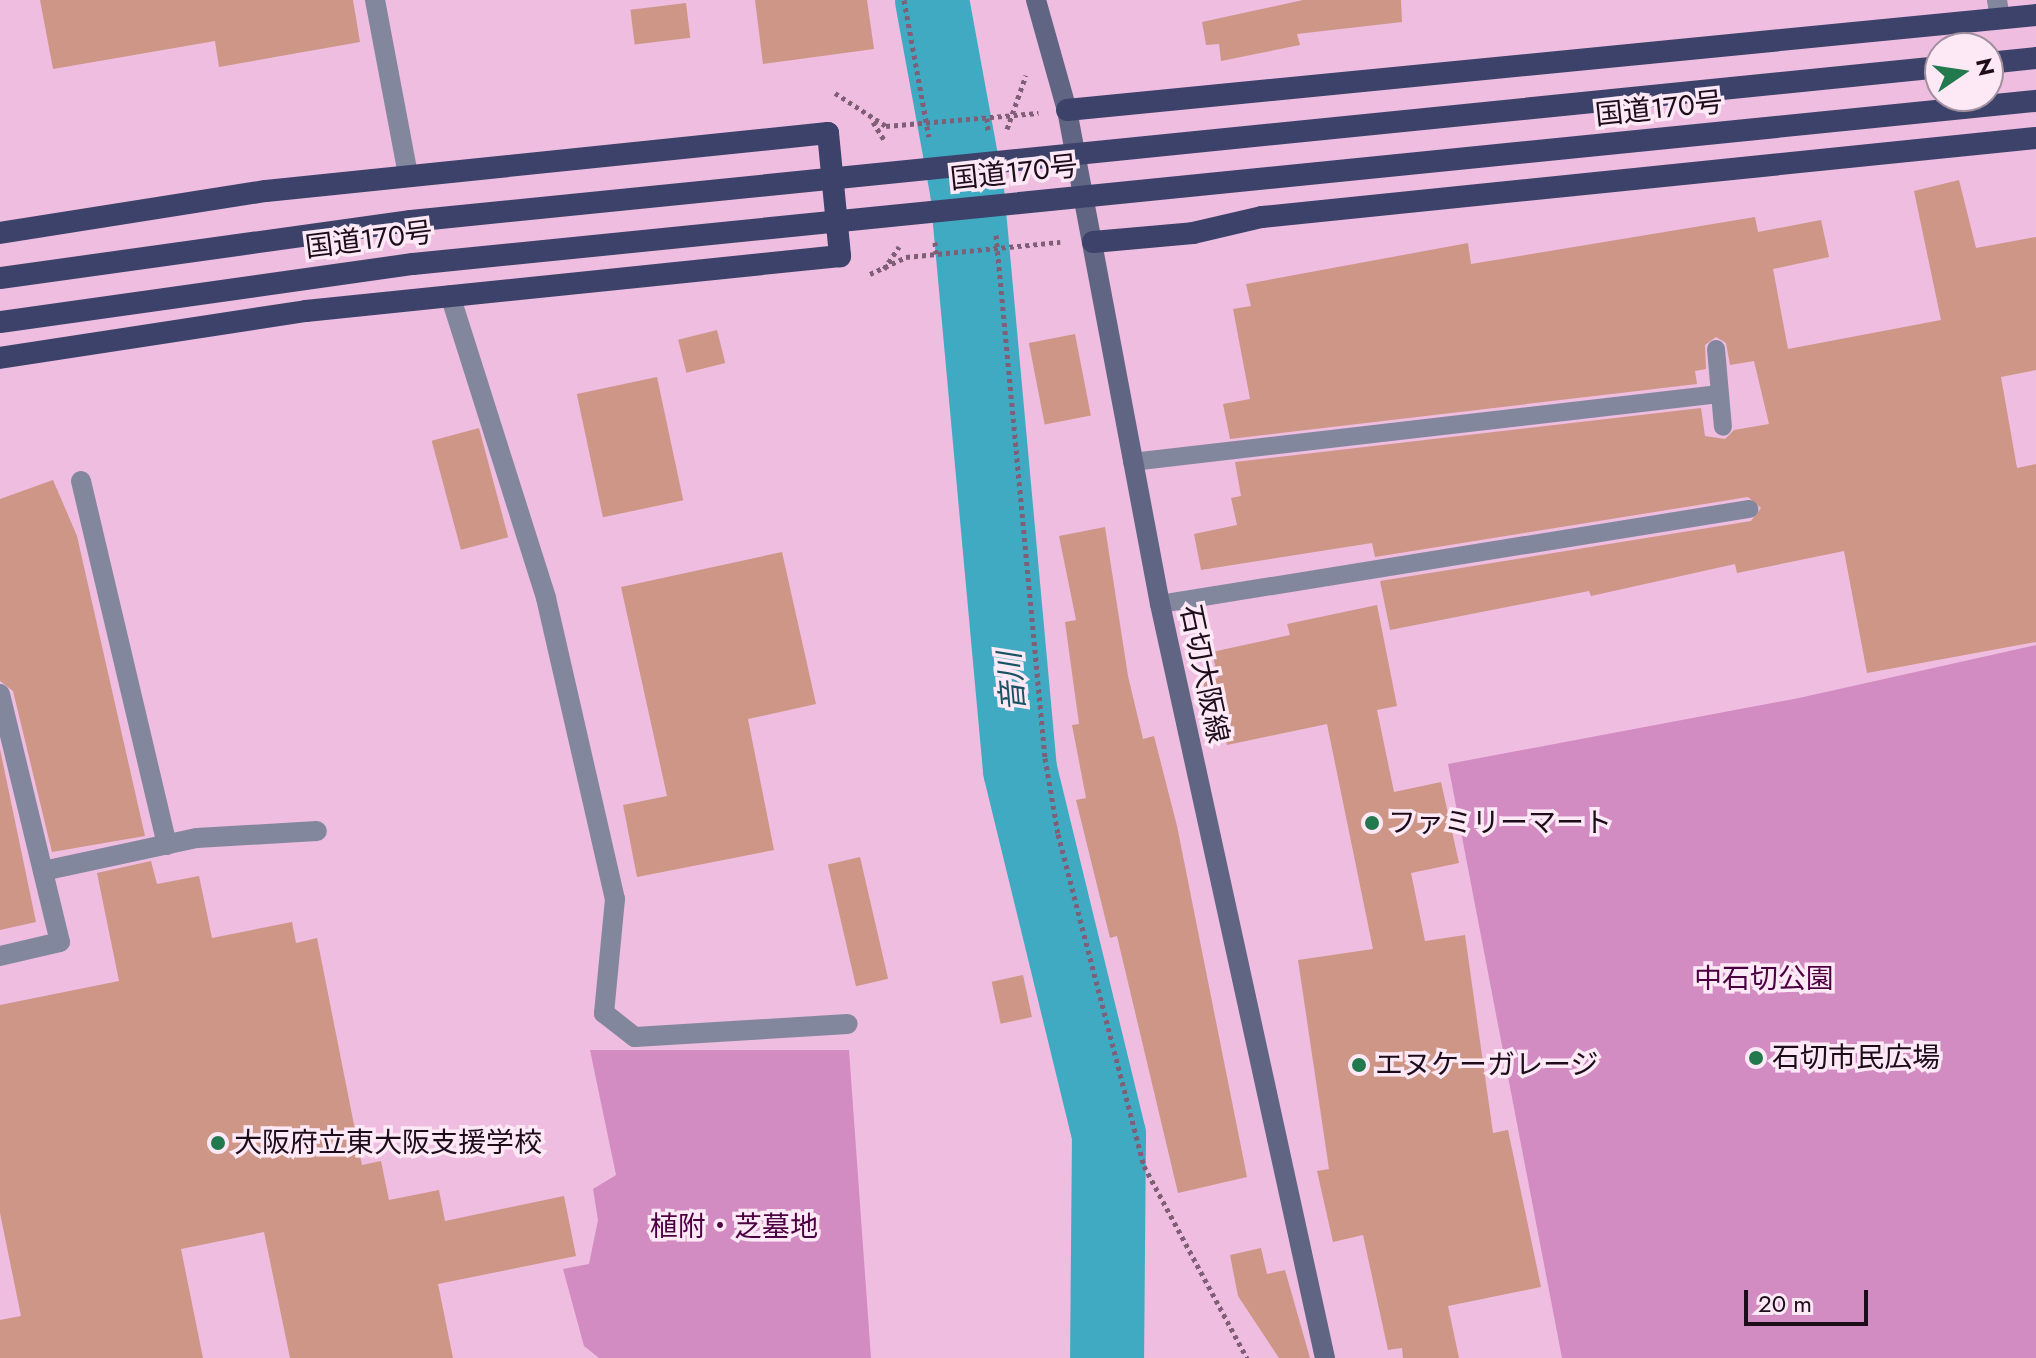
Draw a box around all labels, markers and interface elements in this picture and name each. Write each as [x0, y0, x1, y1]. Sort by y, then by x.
north arrow [1924, 32, 2004, 112]
text: N [1968, 55, 2003, 79]
street label: 国道170号 [1594, 86, 1724, 132]
street label: 国道170号 [949, 150, 1079, 196]
street label: 国道170号 [303, 216, 435, 264]
street label: 石切大阪線 [1173, 602, 1235, 746]
water label: 音川 [991, 651, 1033, 713]
place label: ファミリーマート [1388, 806, 1612, 840]
marker: ファミリーマート [1363, 814, 1381, 832]
park label: 中石切公園 [1694, 962, 1834, 996]
place label: 石切市民広場 [1772, 1041, 1940, 1075]
place label: エヌケーガレージ [1375, 1048, 1599, 1082]
marker: 石切市民広場 [1747, 1049, 1765, 1067]
marker: エヌケーガレージ [1350, 1056, 1368, 1074]
place label: 大阪府立東大阪支援学校 [234, 1126, 542, 1160]
marker: 大阪府立東大阪支援学校 [209, 1134, 227, 1152]
park label: 植附・芝墓地 [650, 1210, 818, 1244]
scale bar [1748, 1274, 1872, 1324]
text: 20 m [1758, 1286, 1812, 1321]

